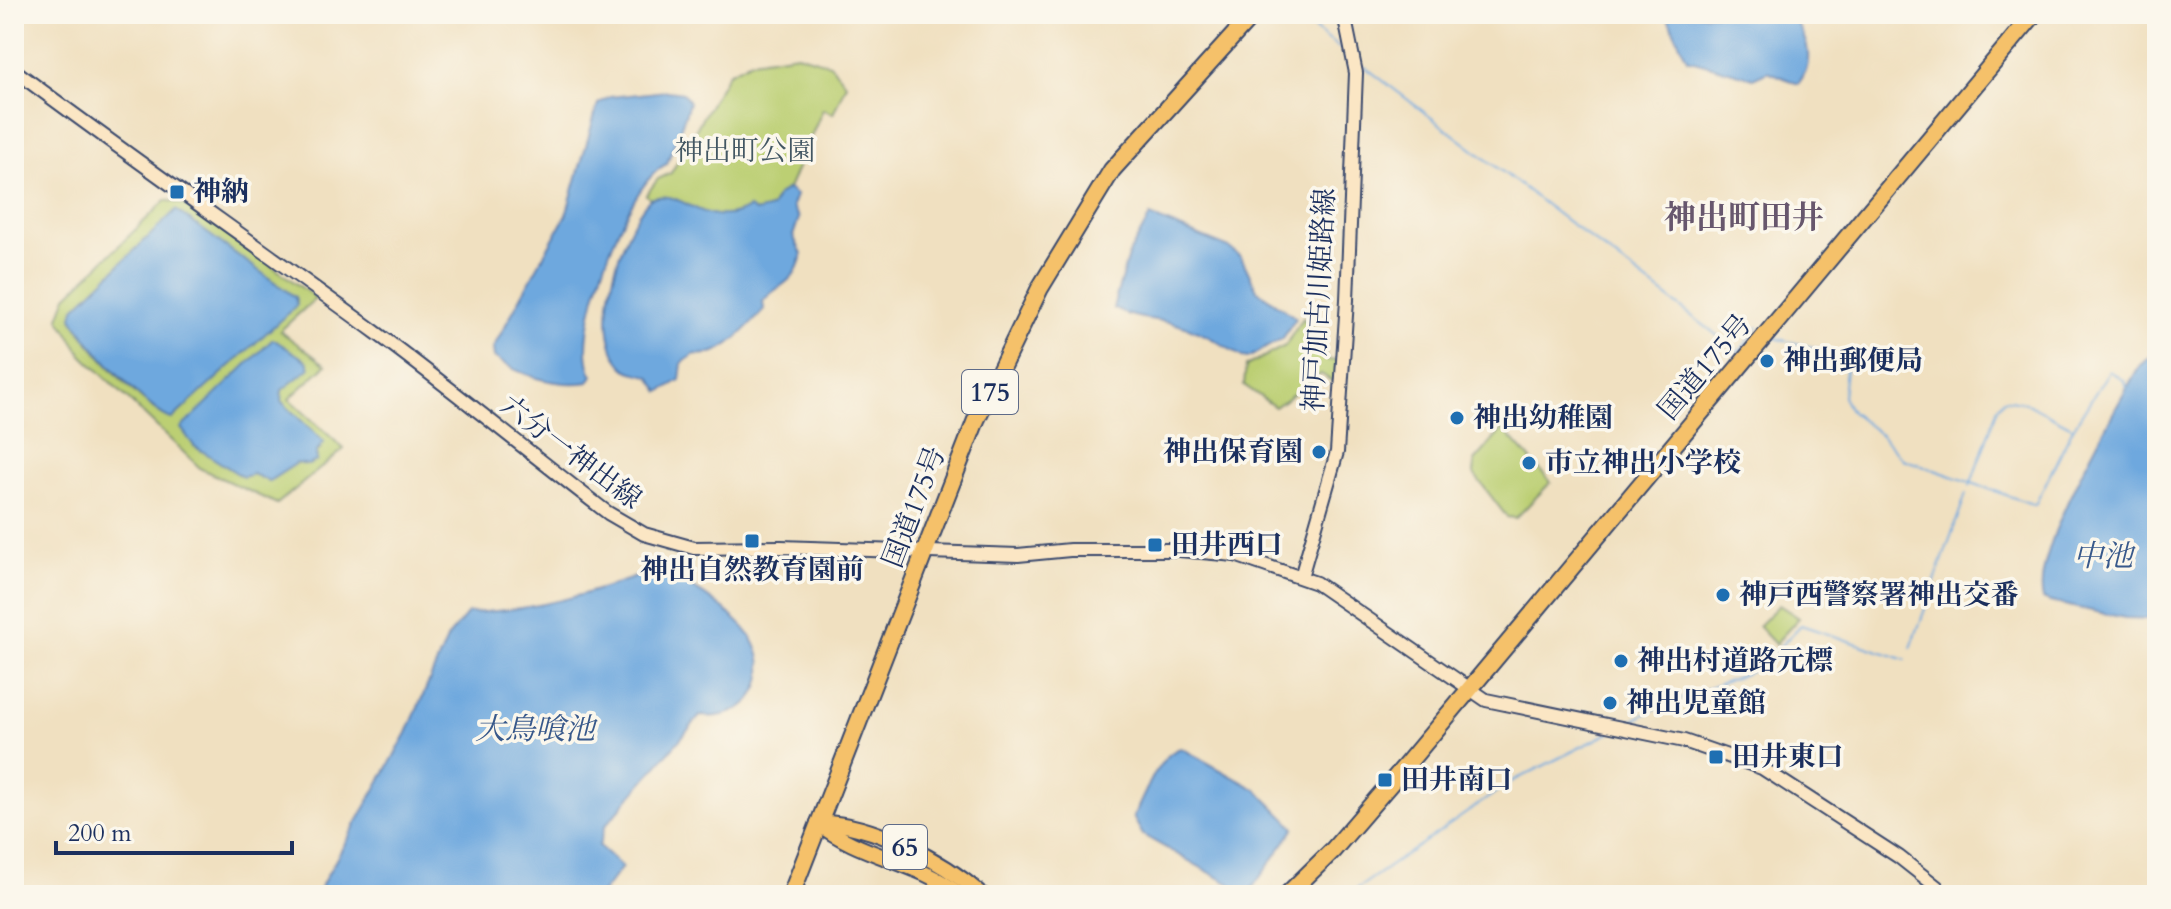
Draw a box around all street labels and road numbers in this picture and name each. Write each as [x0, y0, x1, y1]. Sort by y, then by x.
street label: 神戸加古川姫路線 [1294, 187, 1344, 413]
street label: 国道175号 [1650, 306, 1760, 428]
road number: 175 [962, 370, 1018, 414]
street label: 六分一神出線 [492, 386, 650, 518]
street label: 国道175号 [874, 441, 954, 573]
road number: 65 [883, 825, 927, 869]

